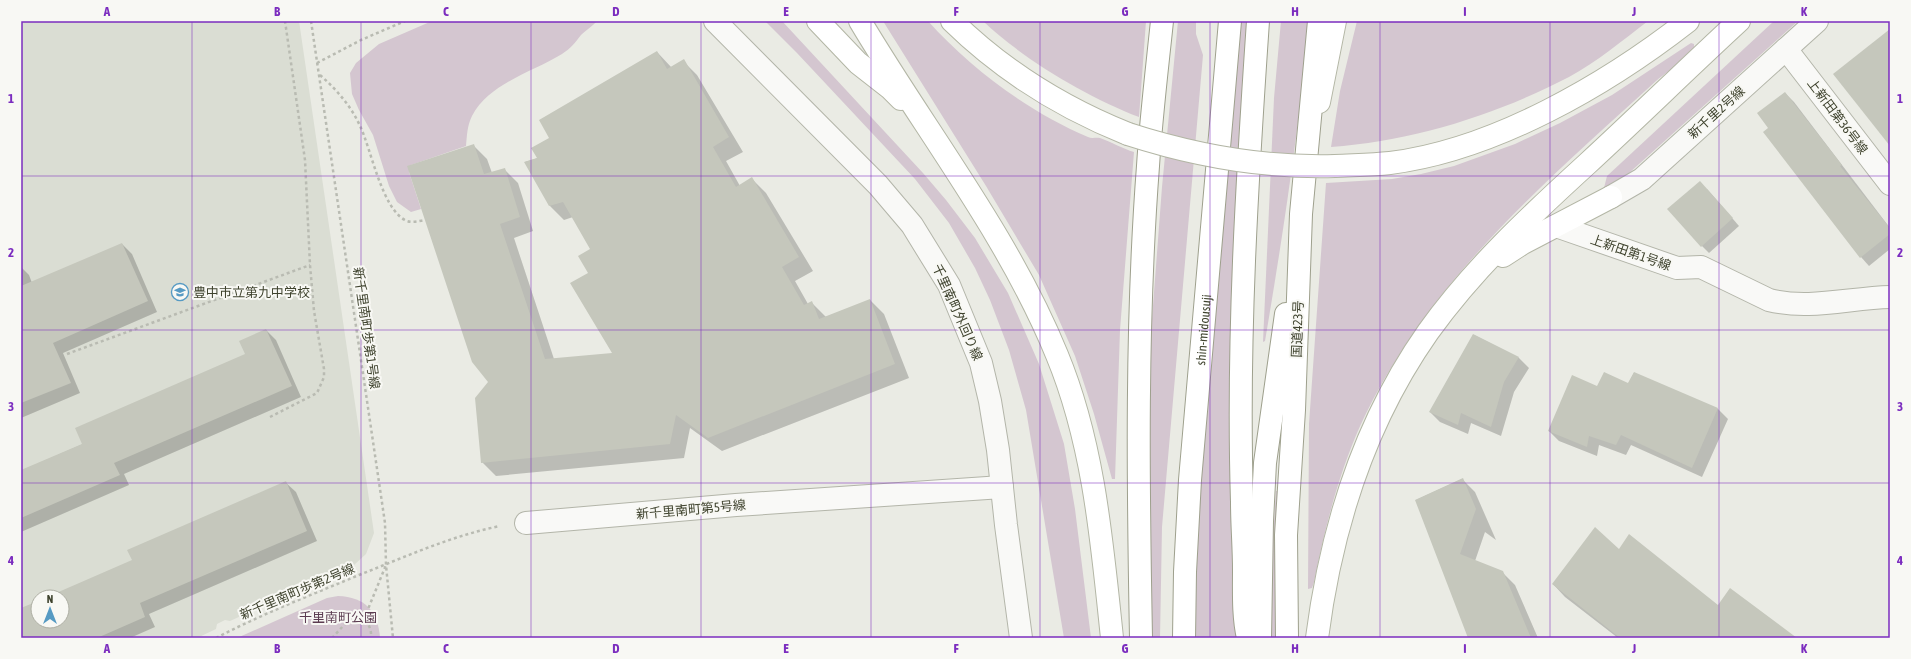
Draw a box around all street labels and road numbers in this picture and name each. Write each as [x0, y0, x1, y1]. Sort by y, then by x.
street label: 上新田第36号線 [1804, 76, 1871, 157]
street label: 新千里2号線 [1685, 83, 1748, 142]
street label: 上新田第1号線 [1589, 232, 1673, 273]
street label: 千里南町外回り線 [930, 262, 986, 363]
street label: 新千里南町歩第1号線 [351, 266, 382, 390]
street label: shin-midousuji [1193, 294, 1214, 366]
street label: 国道423号 [1289, 300, 1306, 358]
street label: 新千里南町第5号線 [636, 497, 747, 522]
street label: 新千里南町歩第2号線 [238, 561, 357, 622]

